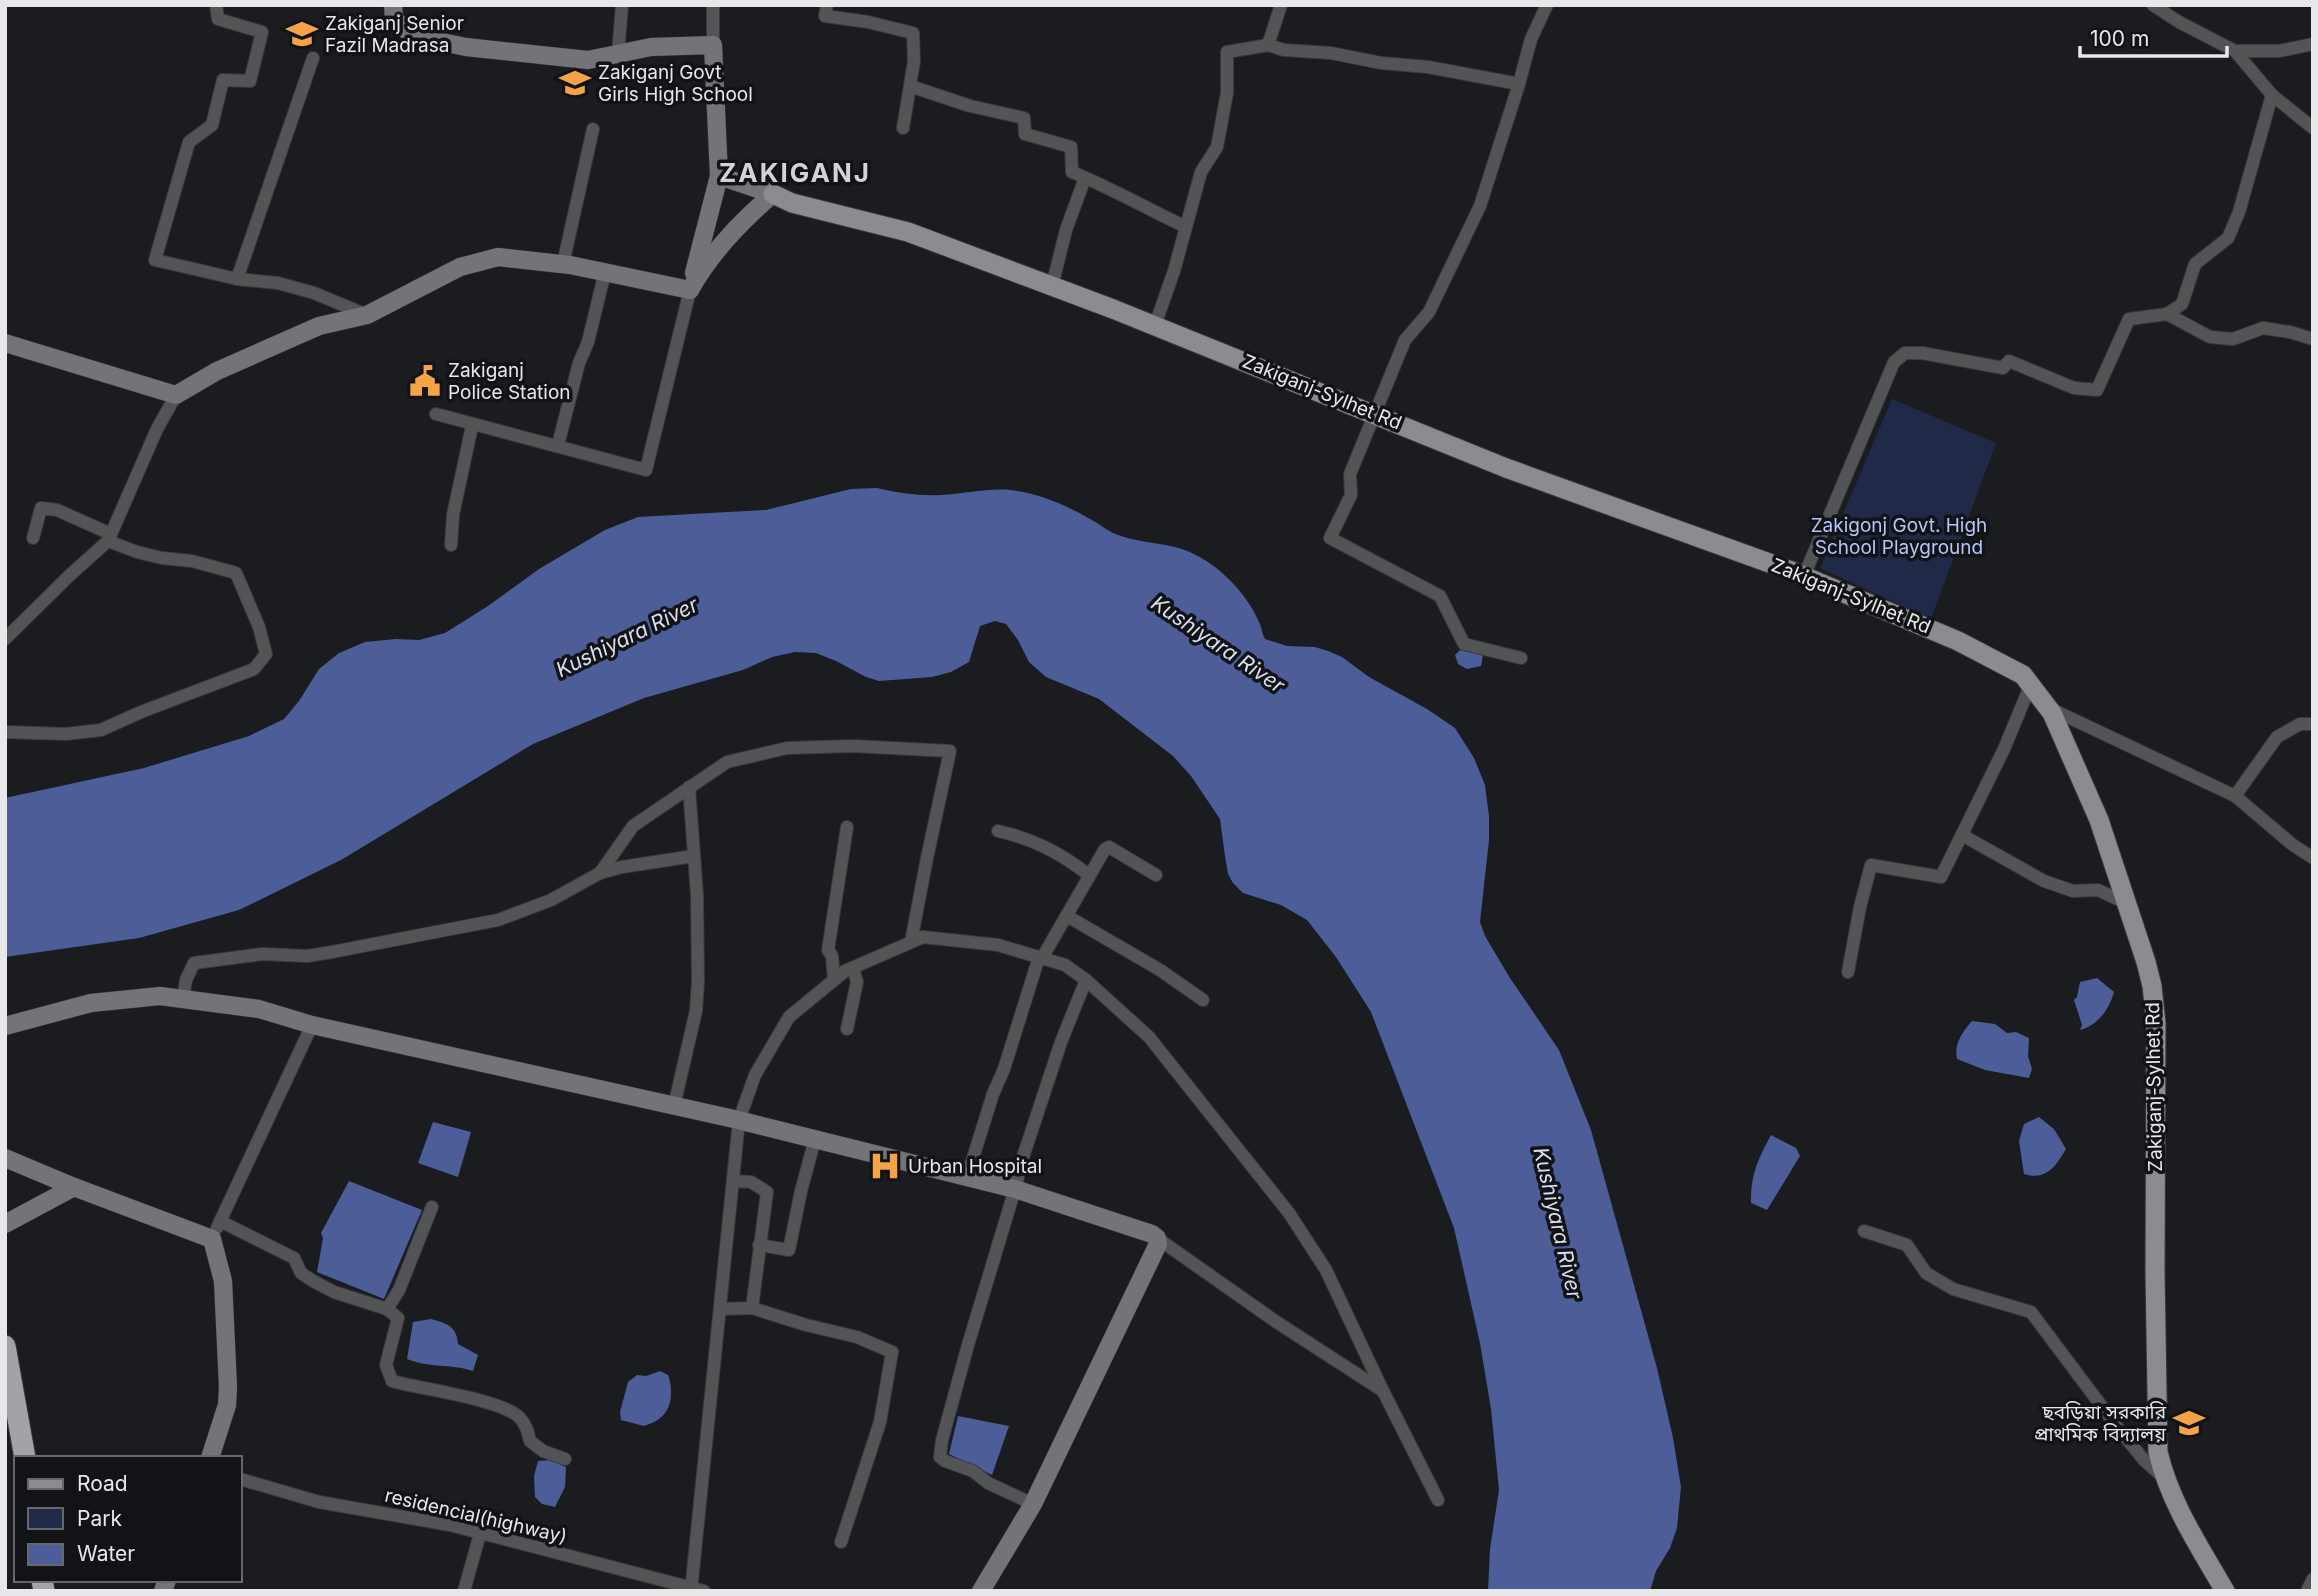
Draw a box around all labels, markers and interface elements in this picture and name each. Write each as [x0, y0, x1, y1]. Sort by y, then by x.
place label: Zakiganj Senior Fazil Madrasa [325, 12, 464, 57]
scale bar [2080, 14, 2227, 58]
school or university icon: Zakiganj Senior Fazil Madrasa [285, 17, 319, 51]
text: 100 m [2090, 26, 2149, 51]
place label: Zakiganj Govt Girls High School [598, 61, 753, 106]
school or university icon: Zakiganj Govt Girls High School [558, 66, 592, 100]
district label: ZAKIGANJ [719, 157, 871, 188]
street label: Zakiganj-Sylhet Rd [1239, 350, 1405, 434]
place label: Zakiganj Police Station [448, 359, 571, 404]
public building icon: Zakiganj Police Station [408, 364, 442, 398]
park label: Zakigonj Govt. High School Playground [1811, 514, 1987, 559]
street label: Zakiganj-Sylhet Rd [1768, 554, 1934, 638]
water label: Kushiyara River [1147, 590, 1290, 698]
water label: Kushiyara River [552, 591, 703, 682]
street label: Zakiganj-Sylhet Rd [2141, 1002, 2167, 1172]
water label: Kushiyara River [1528, 1145, 1588, 1302]
hospital icon: Urban Hospital [868, 1149, 902, 1183]
place label: Urban Hospital [908, 1155, 1042, 1178]
place label: ছবড়িয়া সরকারি প্রাথমিক বিদ্যালয় [2034, 1401, 2167, 1446]
school or university icon: ছবড়িয়া সরকারি প্রাথমিক বিদ্যালয় [2172, 1406, 2206, 1440]
legend [14, 1456, 242, 1582]
text: Road [77, 1471, 128, 1496]
street label: residencial(highway) [383, 1484, 569, 1548]
text: Park [77, 1506, 122, 1531]
text: Water [77, 1541, 135, 1566]

